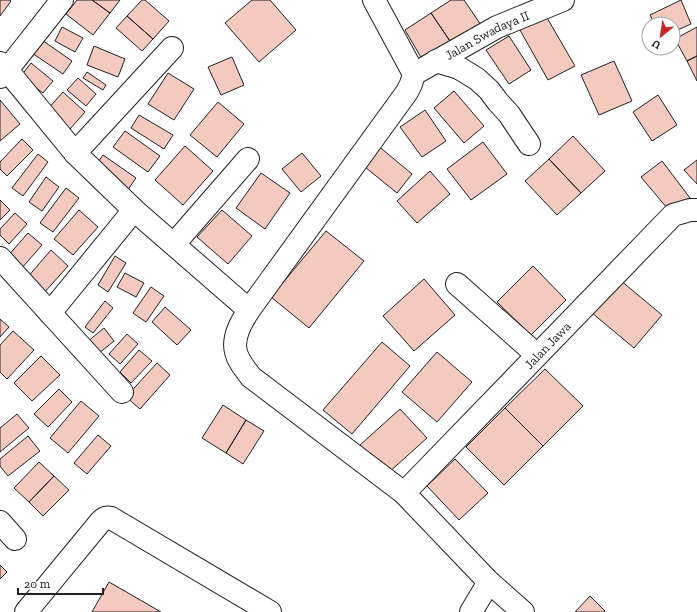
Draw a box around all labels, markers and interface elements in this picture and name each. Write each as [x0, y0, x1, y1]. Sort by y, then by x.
street label: Jalan Swadaya II [442, 7, 531, 62]
north arrow [641, 16, 681, 56]
text: U [650, 37, 663, 52]
street label: Jalan Jawa [521, 318, 574, 372]
scale bar [18, 570, 103, 596]
text: 20 m [24, 577, 51, 591]

